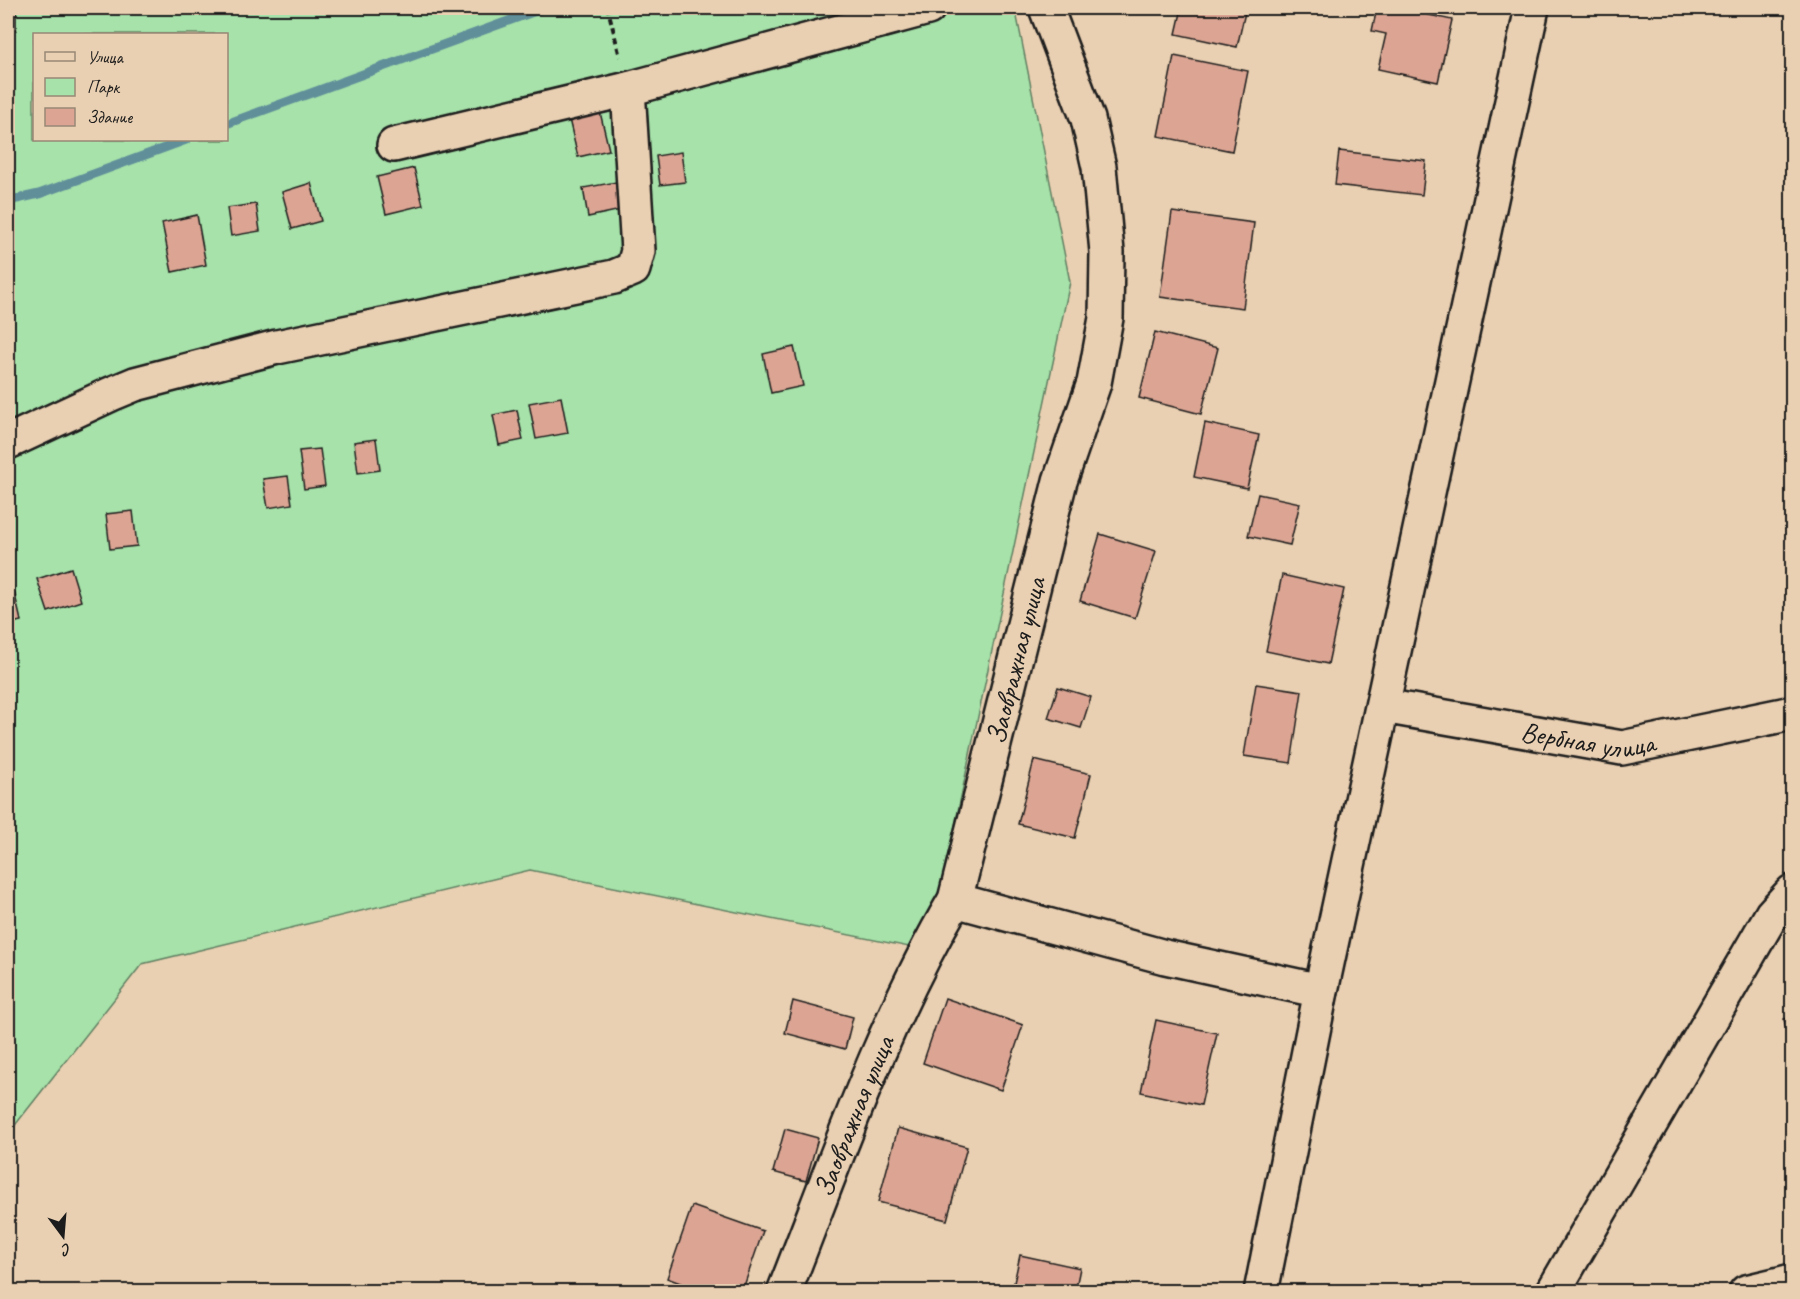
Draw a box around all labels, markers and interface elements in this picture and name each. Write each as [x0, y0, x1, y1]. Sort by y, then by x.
legend [33, 33, 228, 141]
text: Улица [87, 46, 124, 68]
text: Парк [87, 76, 121, 98]
text: Здание [87, 106, 133, 128]
street label: Заовражная улица [978, 572, 1054, 748]
street label: Вербная улица [1518, 714, 1660, 766]
street label: Заовражная улица [805, 1029, 903, 1202]
north arrow [33, 1206, 93, 1266]
text: С [58, 1239, 73, 1261]

